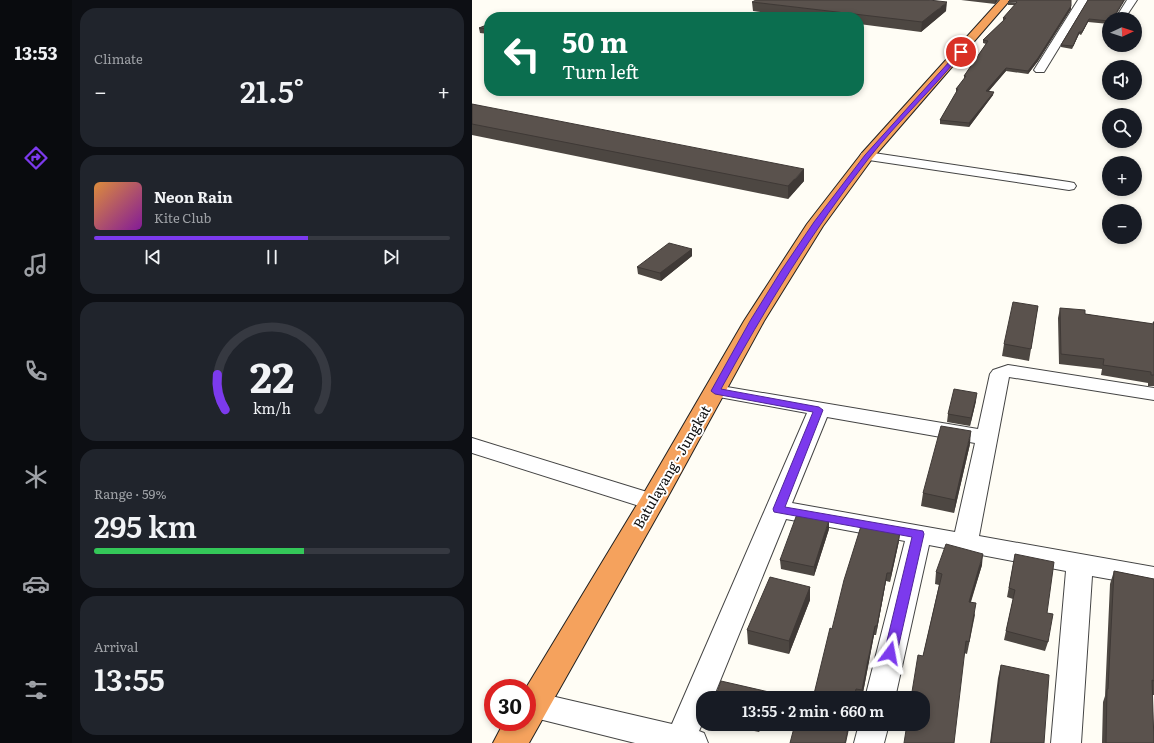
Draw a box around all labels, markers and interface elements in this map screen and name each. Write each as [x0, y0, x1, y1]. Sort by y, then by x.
north arrow [1102, 12, 1142, 52]
map controls [1102, 12, 1142, 244]
text: 50 m [562, 20, 628, 62]
icon: left [496, 28, 548, 80]
pin [944, 35, 978, 69]
text: 13:53 [14, 39, 58, 66]
icon: arrive [950, 41, 972, 63]
text: Climate [94, 49, 143, 68]
text: Turn left [562, 58, 639, 85]
button: sound [1102, 60, 1142, 100]
text: 21.5° [240, 68, 304, 112]
text: − [94, 74, 107, 107]
text: + [437, 74, 450, 107]
button: search [1102, 108, 1142, 148]
icon: directions [22, 144, 50, 172]
button: + [1102, 156, 1142, 196]
text: Neon Rain [154, 185, 233, 208]
button: − [1102, 204, 1142, 244]
text: Kite Club [154, 208, 211, 227]
icon: previous [142, 246, 164, 268]
icon: pause [261, 246, 283, 268]
icon: next [380, 246, 402, 268]
icon: music [22, 251, 50, 279]
text: 22 [250, 343, 294, 405]
icon: phone [22, 357, 50, 385]
text: km/h [253, 396, 292, 417]
street label: Batulayang - Jungkat [628, 401, 715, 532]
icon: climate [22, 463, 50, 491]
text: Range · 59% [94, 484, 166, 503]
text: 295 km [94, 503, 197, 547]
icon: car [22, 570, 50, 598]
position arrow [869, 632, 911, 674]
text: Arrival [94, 637, 138, 656]
text: 13:55 [94, 656, 165, 700]
icon: filters [22, 676, 50, 704]
speed limit sign: 30 [484, 679, 536, 731]
text: 13:55 · 2 min · 660 m [742, 699, 884, 722]

